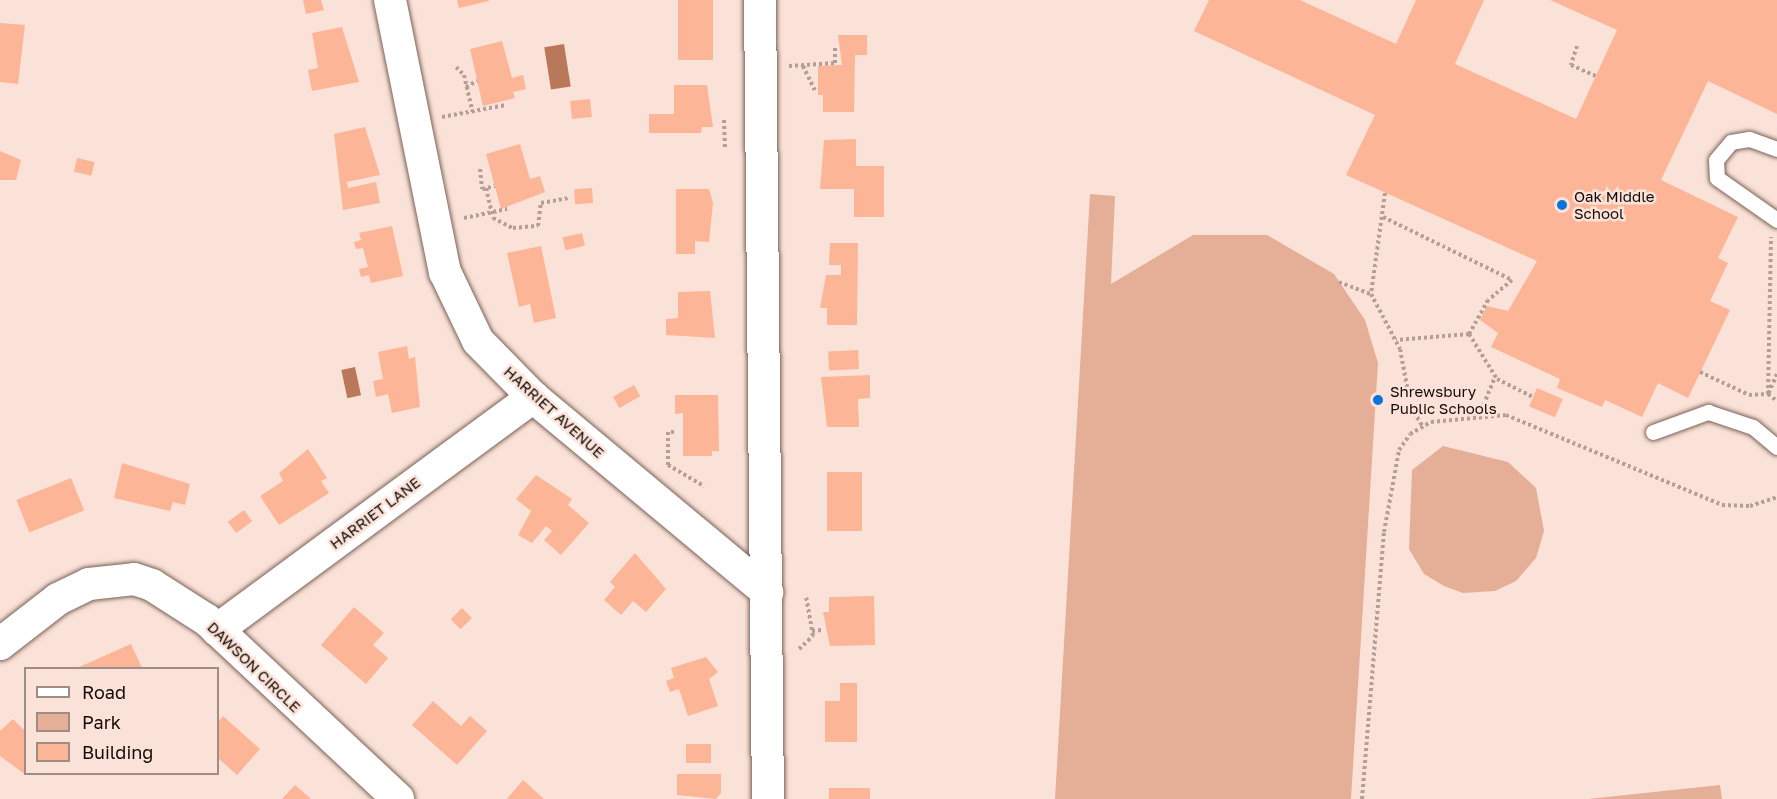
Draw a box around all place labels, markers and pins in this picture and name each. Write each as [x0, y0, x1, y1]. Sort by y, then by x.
place label: Oak Middle School [1574, 187, 1655, 222]
marker: Oak Middle School [1555, 198, 1569, 212]
place label: Shrewsbury Public Schools [1390, 382, 1497, 417]
marker: Shrewsbury Public Schools [1371, 393, 1385, 407]

